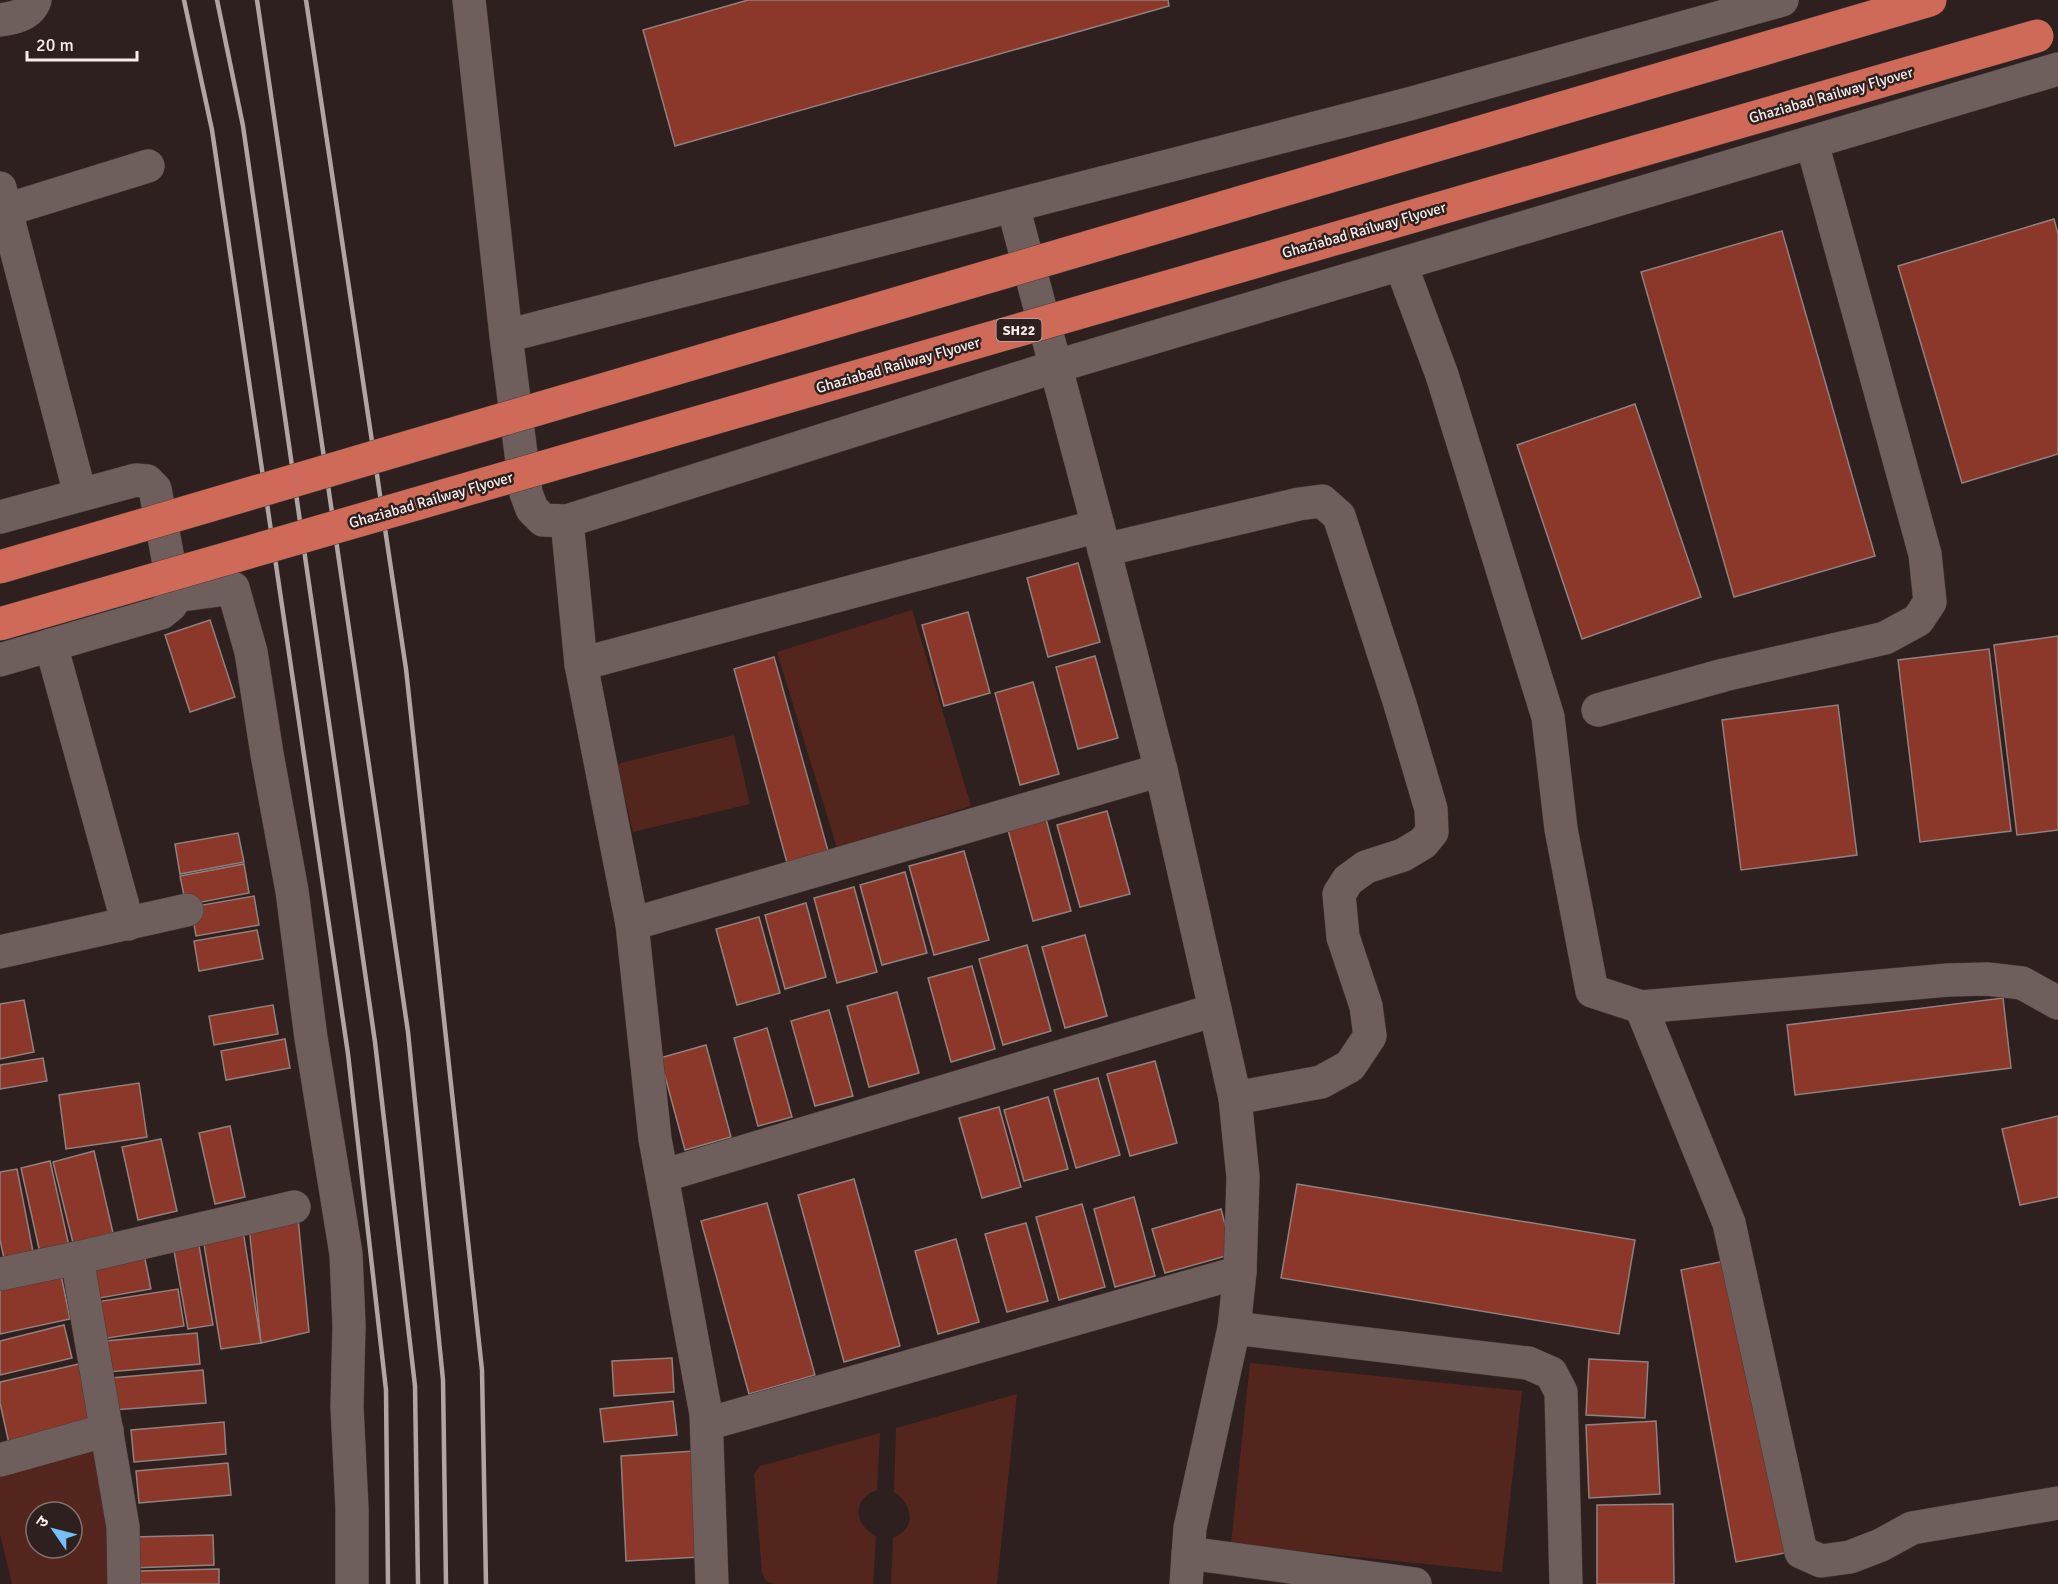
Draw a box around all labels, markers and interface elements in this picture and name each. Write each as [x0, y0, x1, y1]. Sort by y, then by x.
scale bar [27, 24, 136, 62]
text: 20 m [36, 34, 74, 56]
street label: Ghaziabad Railway Flyover [1747, 63, 1916, 127]
street label: Ghaziabad Railway Flyover [1280, 198, 1449, 262]
road number: SH22 [996, 319, 1042, 341]
street label: Ghaziabad Railway Flyover [814, 333, 983, 397]
street label: Ghaziabad Railway Flyover [347, 468, 516, 532]
north arrow [24, 1500, 84, 1560]
text: उ [32, 1512, 54, 1532]

